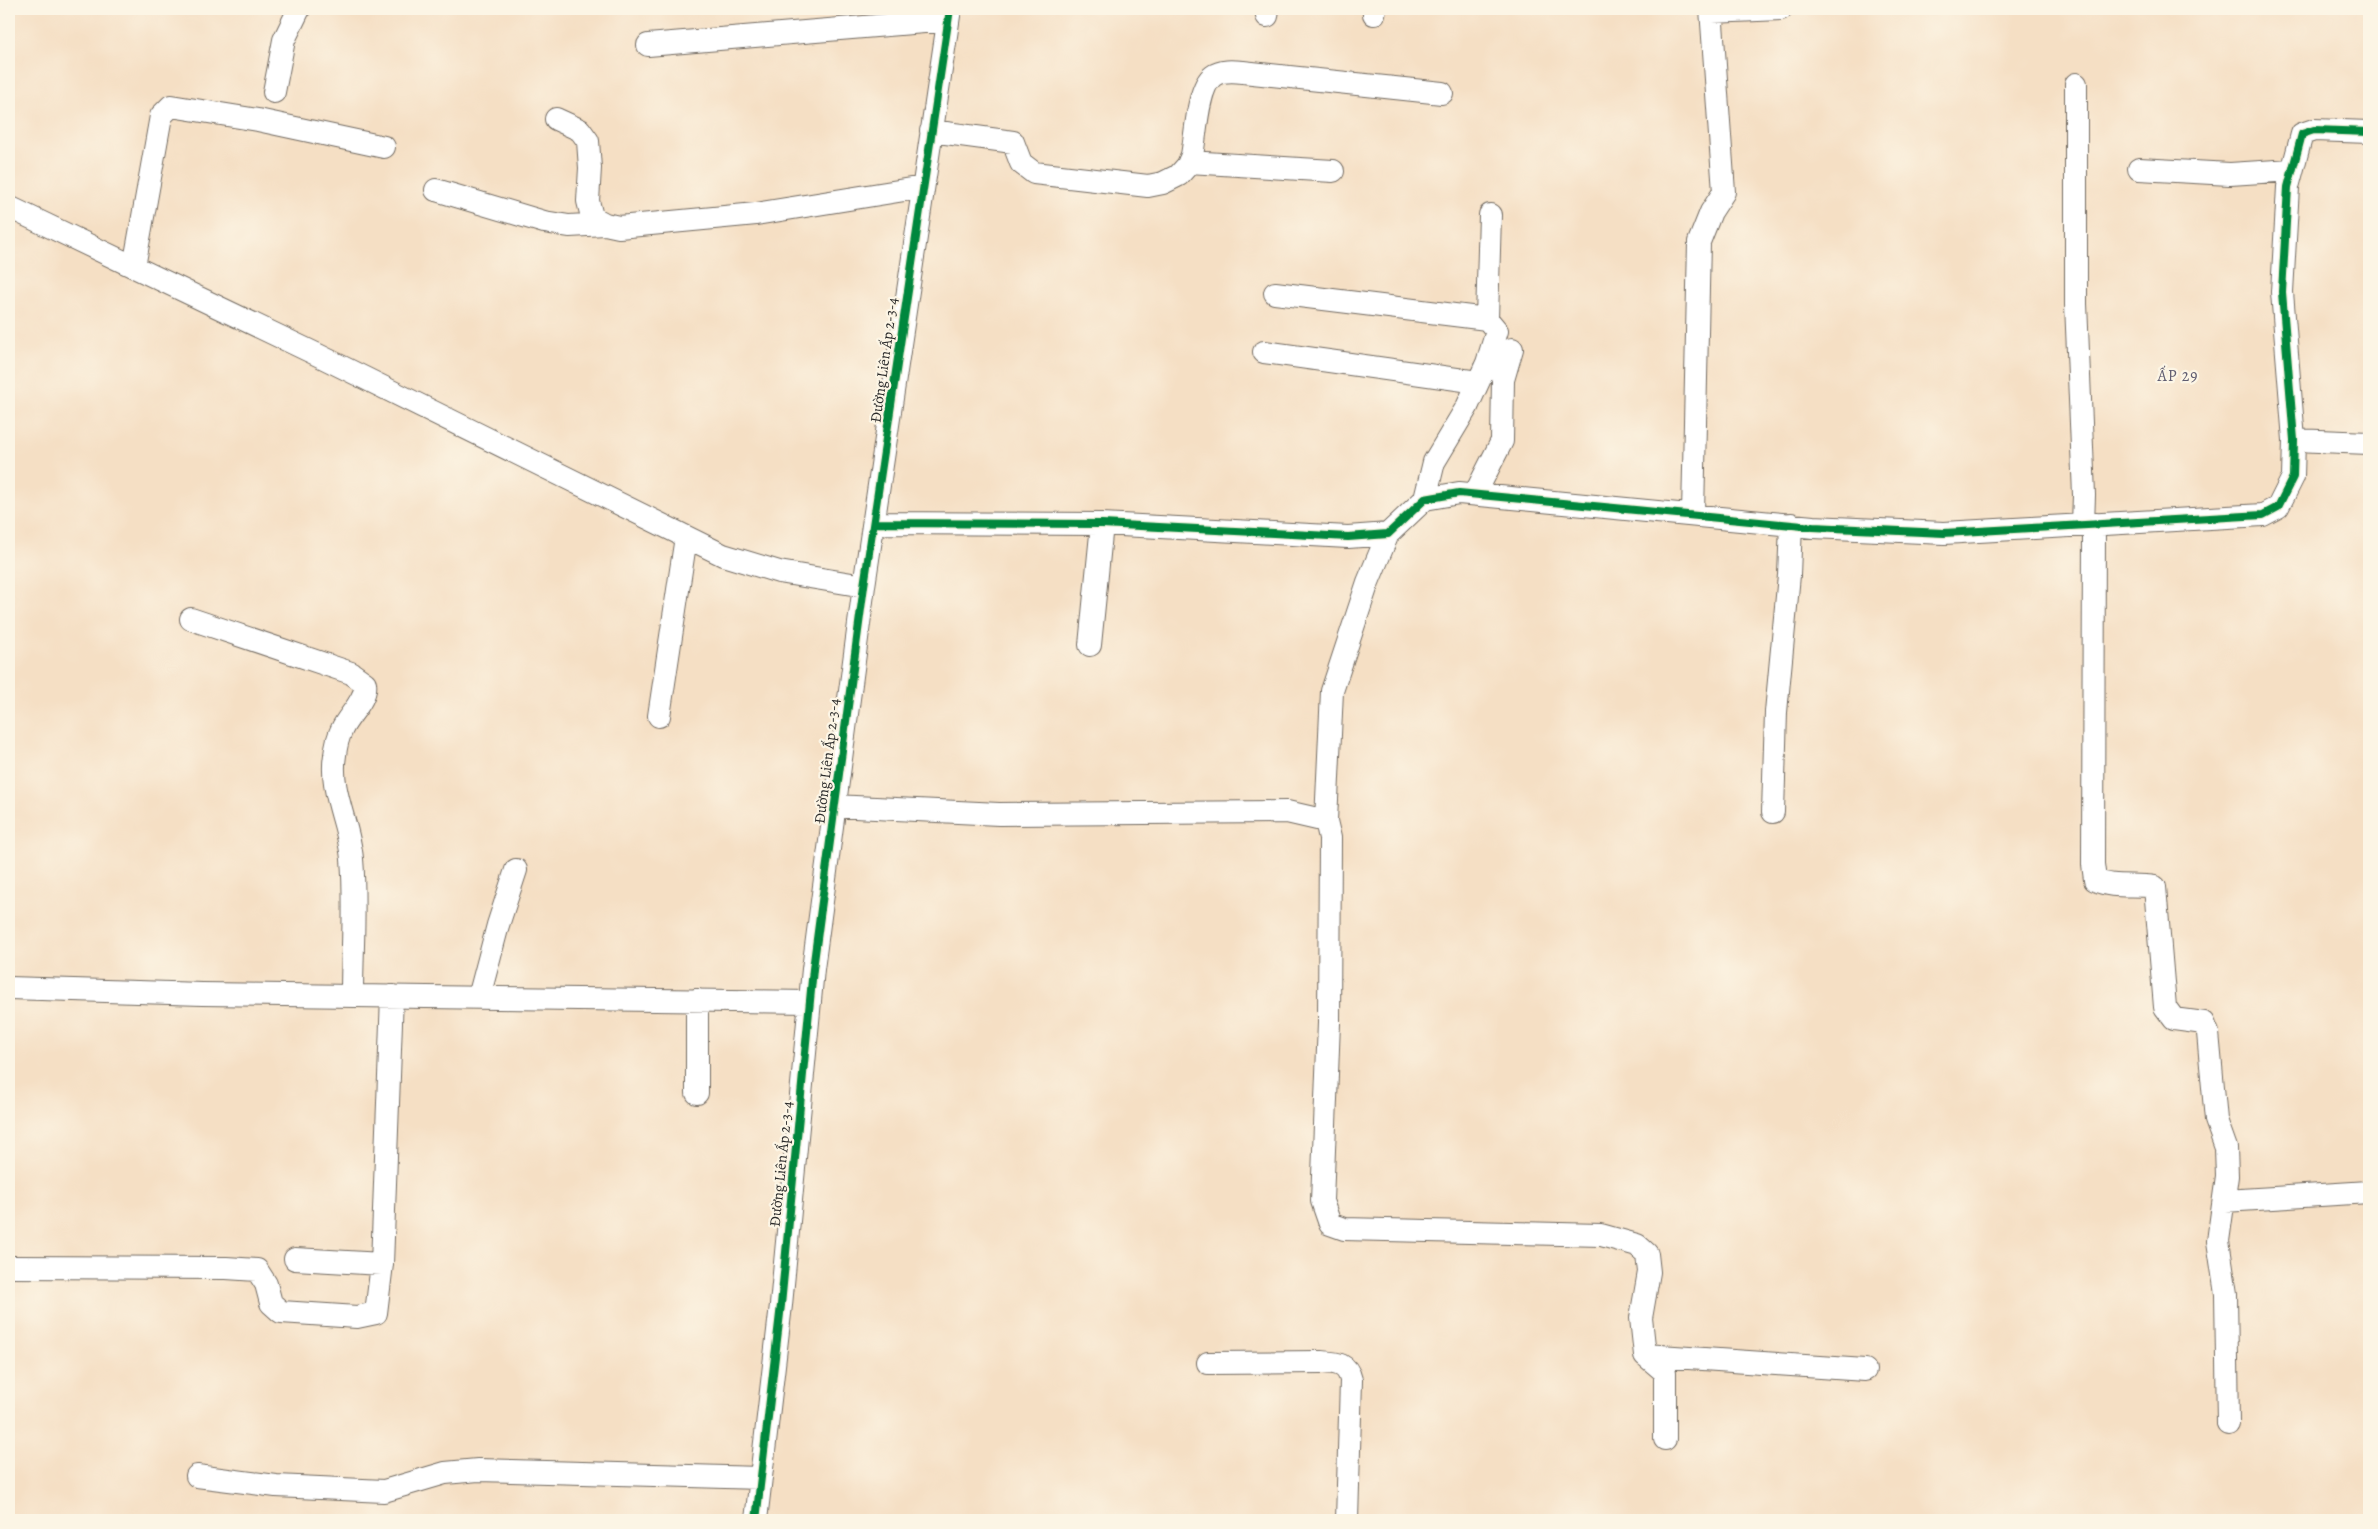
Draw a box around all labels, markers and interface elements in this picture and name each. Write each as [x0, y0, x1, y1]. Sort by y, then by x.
street label: Đường Liên Ấp 2-3-4 [865, 296, 903, 424]
district label: ẤP 29 [2156, 365, 2199, 387]
street label: Đường Liên Ấp 2-3-4 [809, 697, 845, 825]
street label: Đường Liên Ấp 2-3-4 [764, 1100, 798, 1228]

